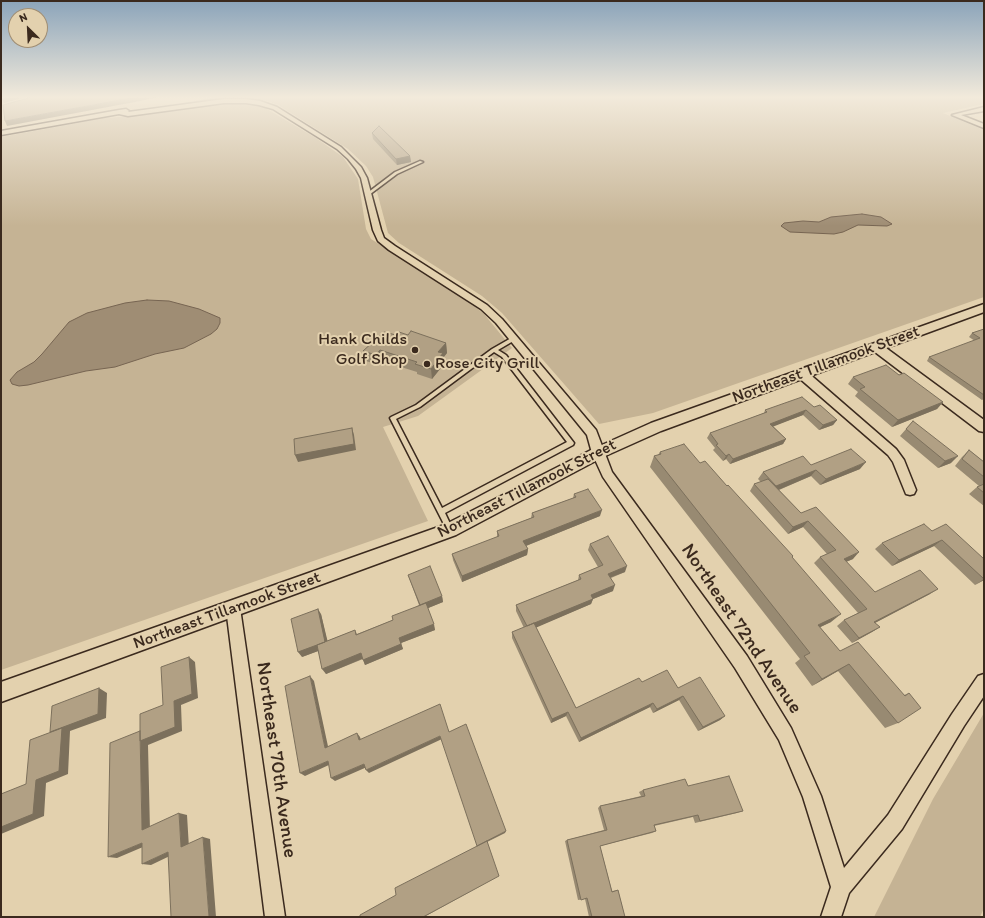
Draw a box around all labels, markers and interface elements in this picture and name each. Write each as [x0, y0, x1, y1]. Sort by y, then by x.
north arrow [8, 8, 48, 48]
text: N [17, 10, 29, 25]
street label: Northeast Tillamook Street [729, 322, 923, 408]
place label: Hank Childs Golf Shop [318, 330, 407, 370]
marker: Hank Childs Golf Shop [410, 345, 420, 355]
place label: Rose City Grill [435, 354, 539, 374]
marker: Rose City Grill [422, 359, 432, 369]
street label: Northeast Tillamook Street [434, 435, 620, 543]
street label: Northeast 72nd Avenue [675, 539, 807, 719]
street label: Northeast Tillamook Street [130, 568, 324, 654]
street label: Northeast 70th Avenue [250, 661, 302, 859]

